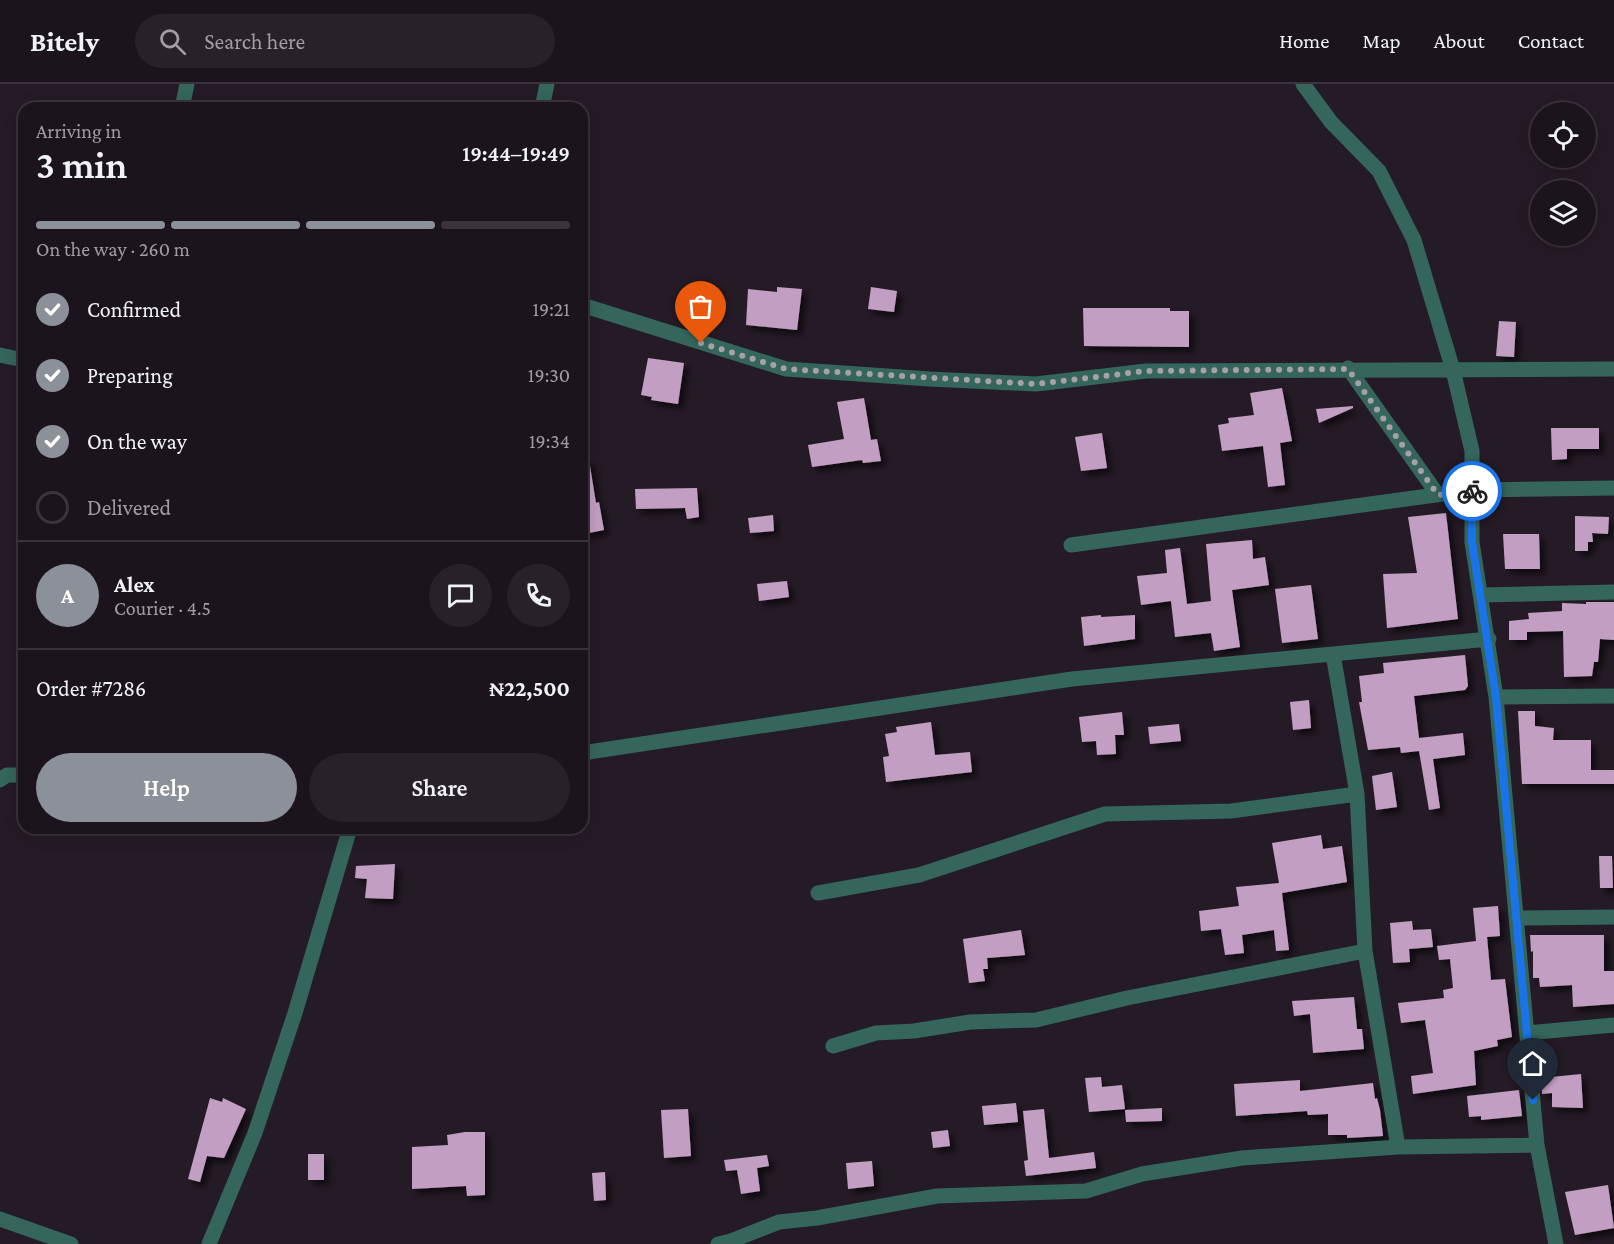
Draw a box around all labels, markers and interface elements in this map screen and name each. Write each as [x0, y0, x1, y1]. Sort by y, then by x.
search box [135, 14, 555, 68]
icon: search [156, 25, 189, 58]
text: Bitely [30, 26, 99, 57]
text: Search here [204, 29, 305, 54]
text: Home [1279, 29, 1329, 53]
text: Map [1362, 29, 1401, 53]
text: About [1434, 29, 1485, 53]
text: Contact [1518, 29, 1584, 53]
map controls [1530, 102, 1596, 246]
button: locate [1530, 102, 1596, 168]
text: Arriving in [36, 120, 121, 142]
text: 19:44–19:49 [462, 141, 570, 166]
text: 3 min [36, 143, 127, 186]
button: layers [1530, 180, 1596, 246]
text: On the way · 260 m [36, 238, 190, 260]
pin [675, 281, 726, 343]
icon: bag [684, 290, 717, 323]
icon: check [36, 293, 69, 326]
text: Confirmed [87, 297, 181, 322]
text: 19:21 [532, 298, 570, 320]
icon: check [36, 359, 69, 392]
text: Preparing [87, 363, 173, 388]
text: 19:30 [528, 364, 570, 386]
icon: check [36, 425, 69, 458]
text: On the way [87, 429, 187, 454]
text: 19:34 [529, 430, 570, 452]
courier [1442, 461, 1502, 521]
icon: bike [1456, 475, 1489, 508]
text: Delivered [87, 495, 171, 520]
button: chat [429, 564, 492, 627]
button: phone [507, 564, 570, 627]
text: Alex [114, 572, 155, 597]
text: A [61, 583, 74, 608]
text: Courier · 4.5 [114, 597, 211, 619]
text: Order #7286 [36, 676, 146, 701]
text: ₦22,500 [489, 676, 570, 701]
button: Help [36, 753, 297, 822]
button: Share [309, 753, 570, 822]
pin [1507, 1038, 1558, 1100]
icon: home [1516, 1047, 1549, 1080]

